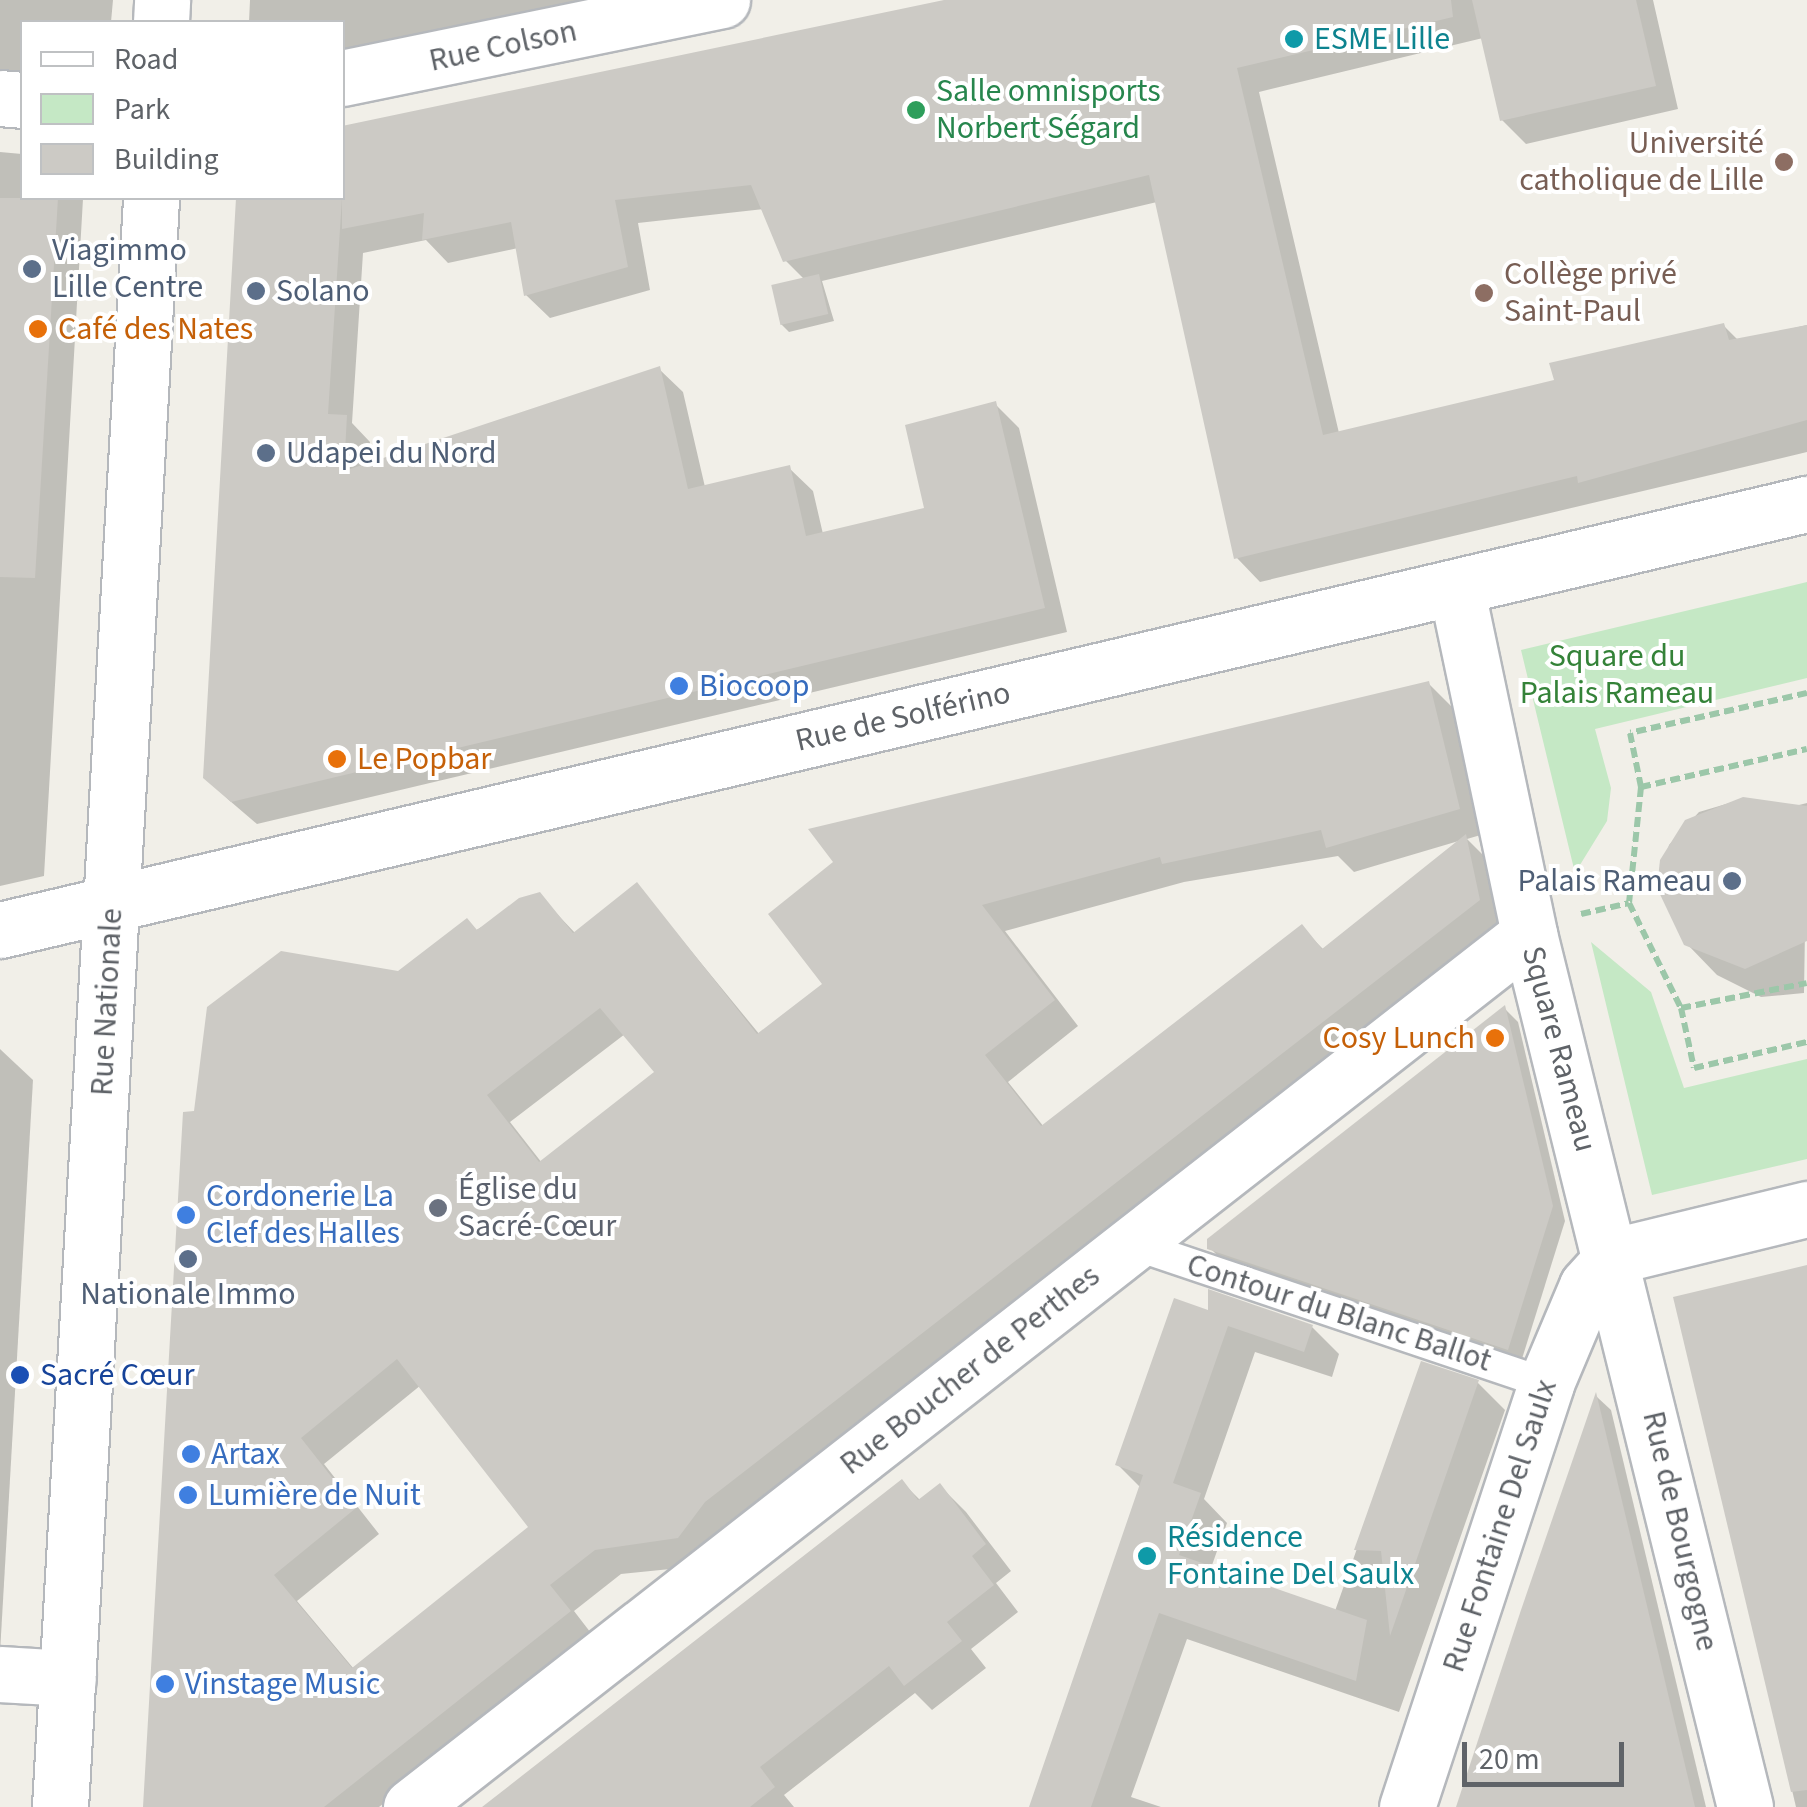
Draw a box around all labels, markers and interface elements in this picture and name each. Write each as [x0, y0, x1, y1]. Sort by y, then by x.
street label: Rue Colson [426, 12, 580, 80]
legend [20, 20, 345, 200]
place label: ESME Lille [1314, 20, 1450, 58]
marker: ESME Lille [1283, 28, 1305, 50]
text: Road [114, 38, 178, 81]
place label: Salle omnisports Norbert Ségard [936, 73, 1161, 148]
text: Park [114, 88, 170, 131]
marker: Salle omnisports Norbert Ségard [905, 99, 927, 121]
place label: Université catholique de Lille [1519, 125, 1764, 200]
text: Building [114, 138, 219, 181]
marker: Université catholique de Lille [1773, 151, 1795, 173]
place label: Viagimmo Lille Centre [52, 232, 203, 307]
place label: Collège privé Saint-Paul [1504, 256, 1677, 331]
marker: Viagimmo Lille Centre [21, 258, 43, 280]
place label: Solano [276, 272, 370, 310]
marker: Solano [245, 280, 267, 302]
marker: Collège privé Saint-Paul [1473, 282, 1495, 304]
place label: Café des Nates [58, 310, 253, 348]
marker: Café des Nates [27, 318, 49, 340]
place label: Udapei du Nord [286, 434, 497, 472]
marker: Udapei du Nord [255, 442, 277, 464]
park label: Square du Palais Rameau [1520, 638, 1714, 713]
place label: Biocoop [699, 667, 809, 705]
street label: Rue de Solférino [792, 674, 1014, 760]
marker: Biocoop [668, 675, 690, 697]
place label: Le Popbar [357, 740, 491, 778]
marker: Le Popbar [326, 748, 348, 770]
place label: Palais Rameau [1517, 862, 1712, 900]
marker: Palais Rameau [1721, 870, 1743, 892]
street label: Rue Nationale [83, 907, 131, 1097]
street label: Square Rameau [1513, 942, 1605, 1156]
place label: Cosy Lunch [1323, 1019, 1475, 1057]
marker: Cosy Lunch [1484, 1027, 1506, 1049]
place label: Église du Sacré-Cœur [458, 1171, 616, 1246]
place label: Cordonerie La Clef des Halles [206, 1178, 400, 1253]
marker: Église du Sacré-Cœur [427, 1197, 449, 1219]
marker: Cordonerie La Clef des Halles [175, 1204, 197, 1226]
street label: Contour du Blanc Ballot [1182, 1246, 1496, 1380]
marker: Nationale Immo [177, 1248, 199, 1270]
street label: Rue Boucher de Perthes [833, 1257, 1107, 1483]
place label: Nationale Immo [80, 1275, 296, 1313]
place label: Sacré Cœur [40, 1356, 194, 1394]
marker: Sacré Cœur [9, 1364, 31, 1386]
street label: Rue Fontaine Del Saulx [1435, 1375, 1565, 1677]
street label: Rue de Bourgogne [1634, 1407, 1726, 1655]
place label: Artax [211, 1435, 280, 1473]
marker: Artax [180, 1443, 202, 1465]
place label: Lumière de Nuit [208, 1476, 421, 1514]
marker: Lumière de Nuit [177, 1484, 199, 1506]
place label: Résidence Fontaine Del Saulx [1167, 1519, 1414, 1594]
marker: Résidence Fontaine Del Saulx [1136, 1545, 1158, 1567]
place label: Vinstage Music [185, 1665, 380, 1703]
marker: Vinstage Music [154, 1673, 176, 1695]
scale bar [1467, 1722, 1630, 1784]
text: 20 m [1479, 1738, 1540, 1781]

